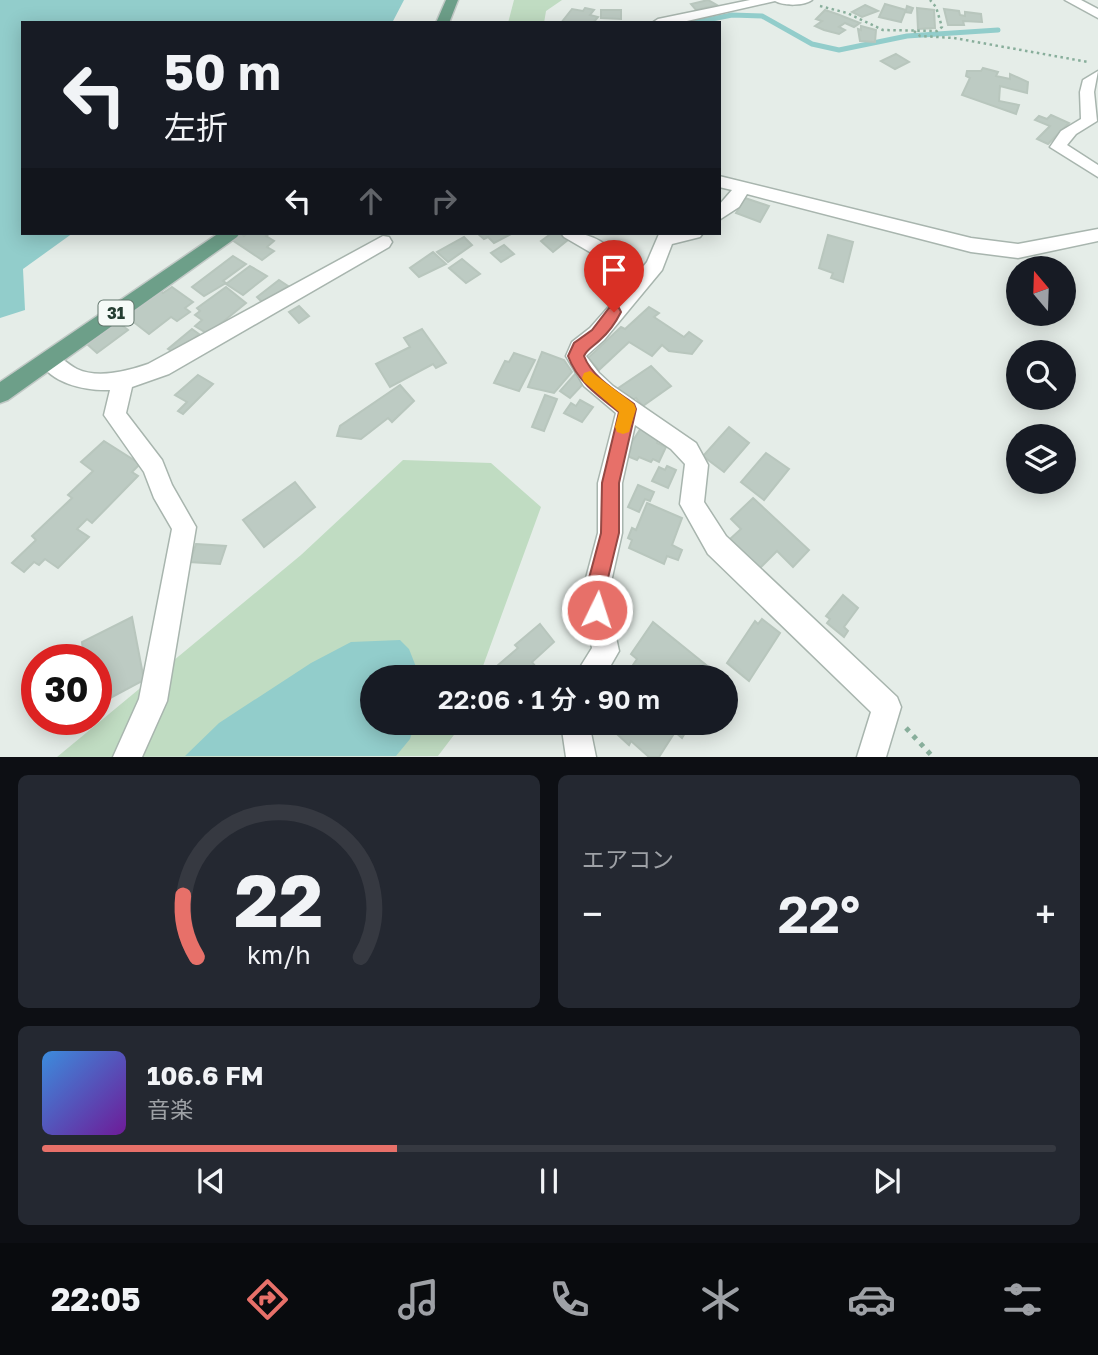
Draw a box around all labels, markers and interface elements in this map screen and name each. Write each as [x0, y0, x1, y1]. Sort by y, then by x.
text: 50 m [164, 42, 281, 101]
icon: left [49, 49, 140, 140]
text: 左折 [164, 108, 228, 146]
icon: left [279, 182, 317, 220]
icon: ahead [352, 182, 390, 220]
icon: right [425, 182, 463, 220]
pin [584, 240, 644, 312]
icon: arrive [595, 251, 633, 289]
north arrow [1006, 256, 1076, 326]
map controls [1006, 256, 1076, 494]
road number: 31 [99, 300, 134, 326]
button: search [1006, 340, 1076, 410]
button: layers [1006, 424, 1076, 494]
position arrow [560, 573, 634, 647]
speed limit sign: 30 [21, 644, 112, 735]
text: 22:06 · 1 分 · 90 m [438, 684, 660, 715]
text: エアコン [582, 845, 674, 873]
text: 22 [235, 857, 323, 944]
text: 22° [778, 882, 860, 944]
text: − [582, 891, 603, 936]
text: + [1035, 891, 1056, 936]
text: km/h [247, 939, 311, 970]
text: 106.6 FM [147, 1060, 264, 1091]
text: 音楽 [147, 1095, 193, 1123]
icon: previous [192, 1162, 230, 1200]
icon: pause [530, 1162, 568, 1200]
icon: next [868, 1162, 906, 1200]
icon: directions [243, 1275, 292, 1324]
icon: music [394, 1275, 443, 1324]
icon: phone [545, 1275, 594, 1324]
icon: climate [696, 1275, 745, 1324]
icon: car [847, 1275, 896, 1324]
icon: filters [998, 1275, 1047, 1324]
text: 22:05 [51, 1280, 141, 1318]

